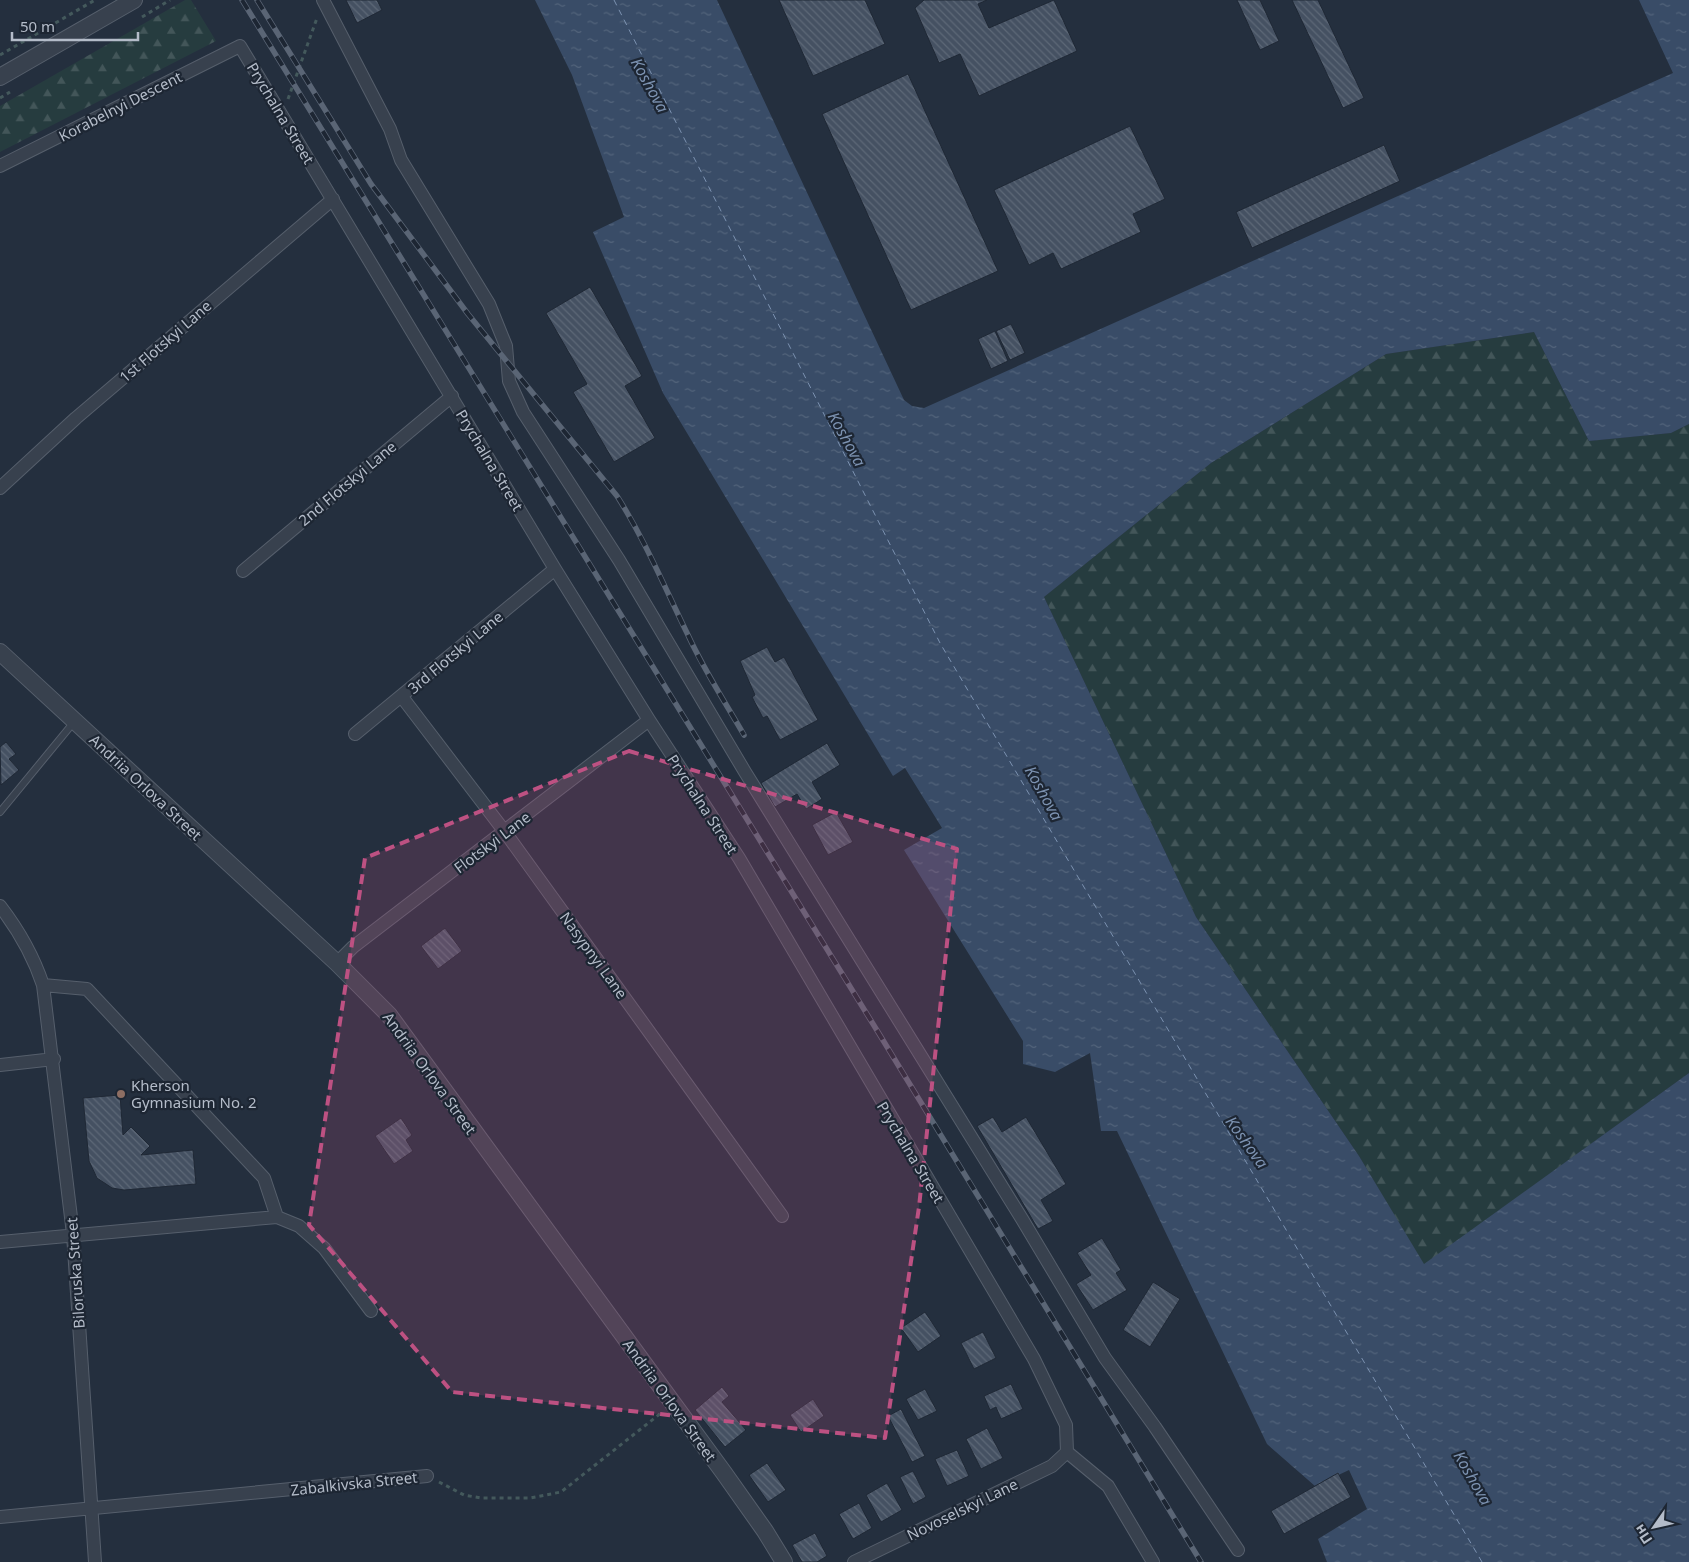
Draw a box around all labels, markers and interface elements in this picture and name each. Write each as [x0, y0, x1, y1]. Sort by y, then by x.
scale bar [12, 10, 139, 42]
text: 50 m [20, 16, 55, 36]
water label: Koshova [626, 54, 674, 116]
street label: Prychalna Street [243, 58, 320, 168]
street label: Korabelnyi Descent [55, 66, 186, 146]
street label: 1st Flotskyi Lane [115, 295, 215, 387]
street label: Prychalna Street [452, 405, 529, 515]
water label: Koshova [823, 408, 871, 470]
street label: 2nd Flotskyi Lane [294, 436, 400, 530]
street label: 3rd Flotskyi Lane [403, 606, 507, 698]
street label: Andriia Orlova Street [86, 730, 207, 845]
street label: Prychalna Street [663, 750, 743, 858]
water label: Koshova [1020, 762, 1068, 824]
street label: Flotskyi Lane [450, 807, 534, 877]
street label: Nasypnyi Lane [556, 908, 632, 1002]
street label: Andriia Orlova Street [379, 1008, 482, 1139]
place label: Kherson Gymnasium No. 2 [131, 1075, 257, 1112]
marker: Kherson Gymnasium No. 2 [115, 1088, 127, 1100]
street label: Prychalna Street [873, 1097, 950, 1207]
water label: Koshova [1221, 1111, 1273, 1173]
street label: Biloruska Street [61, 1216, 89, 1329]
street label: Andriia Orlova Street [619, 1335, 722, 1466]
water label: Koshova [1449, 1447, 1497, 1509]
street label: Zabalkivska Street [290, 1466, 419, 1500]
street label: Novoselskyi Lane [903, 1473, 1021, 1545]
north arrow [1629, 1502, 1679, 1552]
text: Пн [1629, 1521, 1656, 1548]

